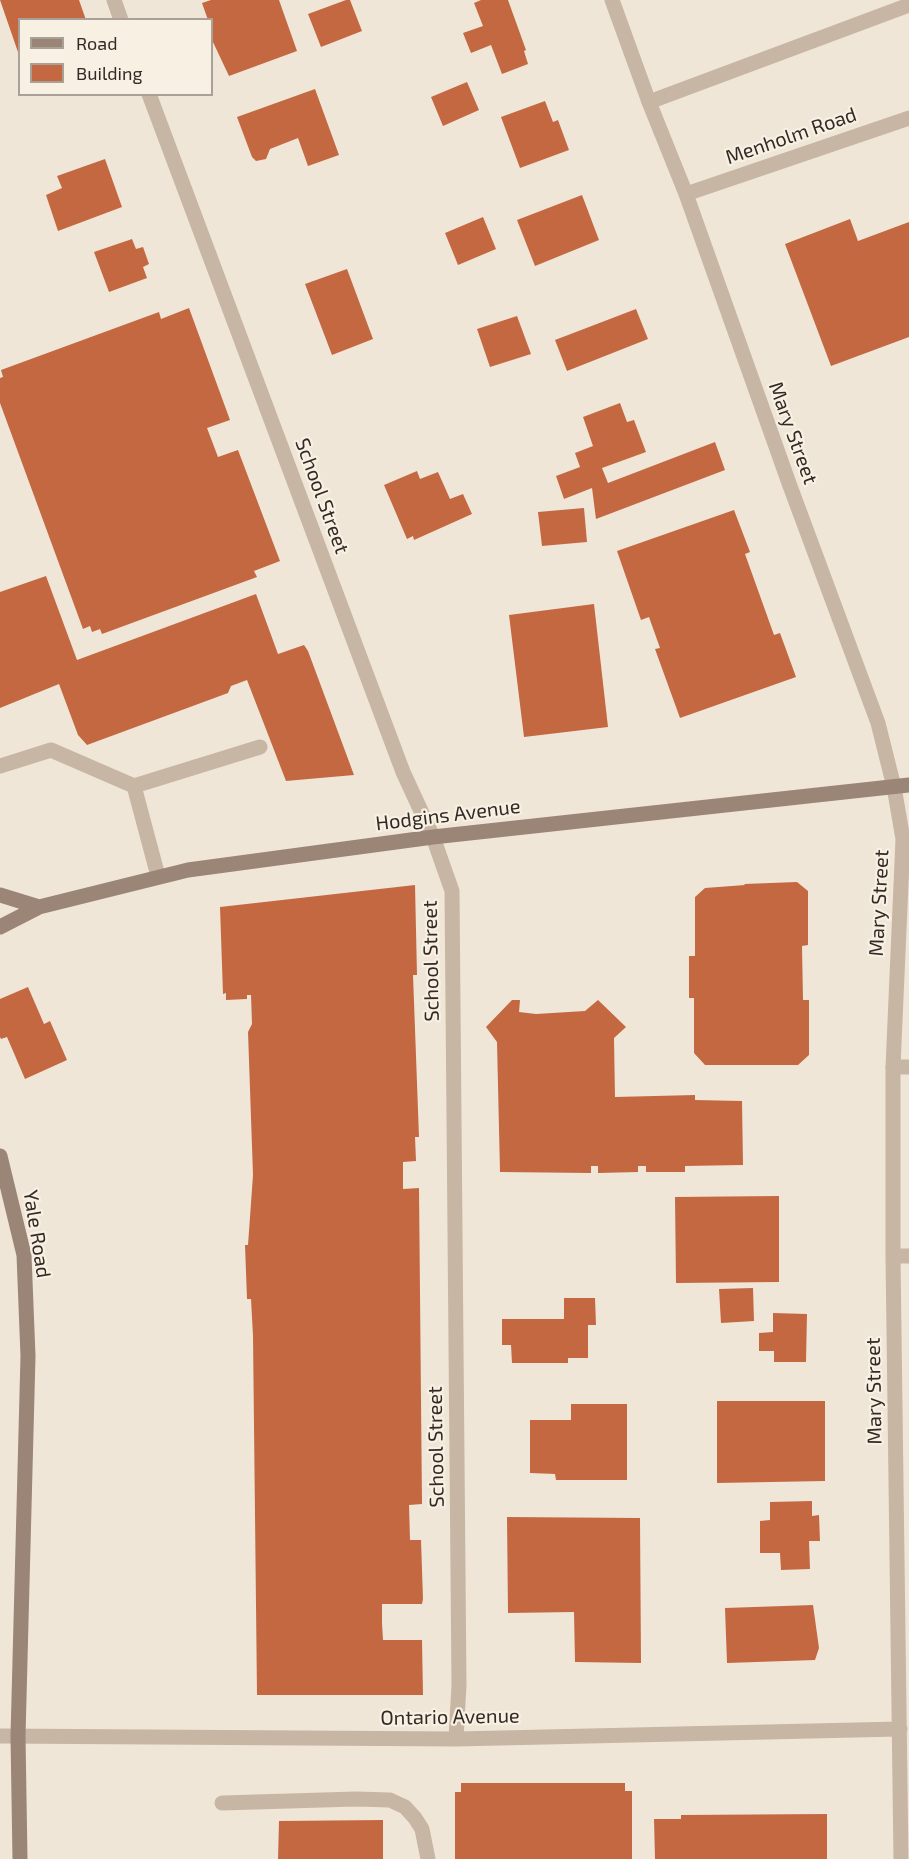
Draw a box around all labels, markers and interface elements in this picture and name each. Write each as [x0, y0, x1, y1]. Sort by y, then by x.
legend [18, 18, 213, 96]
text: Road [76, 32, 117, 54]
text: Building [76, 62, 143, 84]
street label: Menholm Road [722, 102, 860, 170]
street label: Mary Street [763, 379, 823, 487]
street label: School Street [290, 435, 354, 557]
street label: Hodgins Avenue [374, 794, 522, 836]
street label: Mary Street [864, 849, 894, 957]
street label: School Street [418, 900, 444, 1022]
street label: Yale Road [18, 1188, 56, 1280]
street label: Mary Street [861, 1337, 887, 1445]
street label: School Street [423, 1386, 449, 1508]
street label: Ontario Avenue [380, 1704, 520, 1730]

